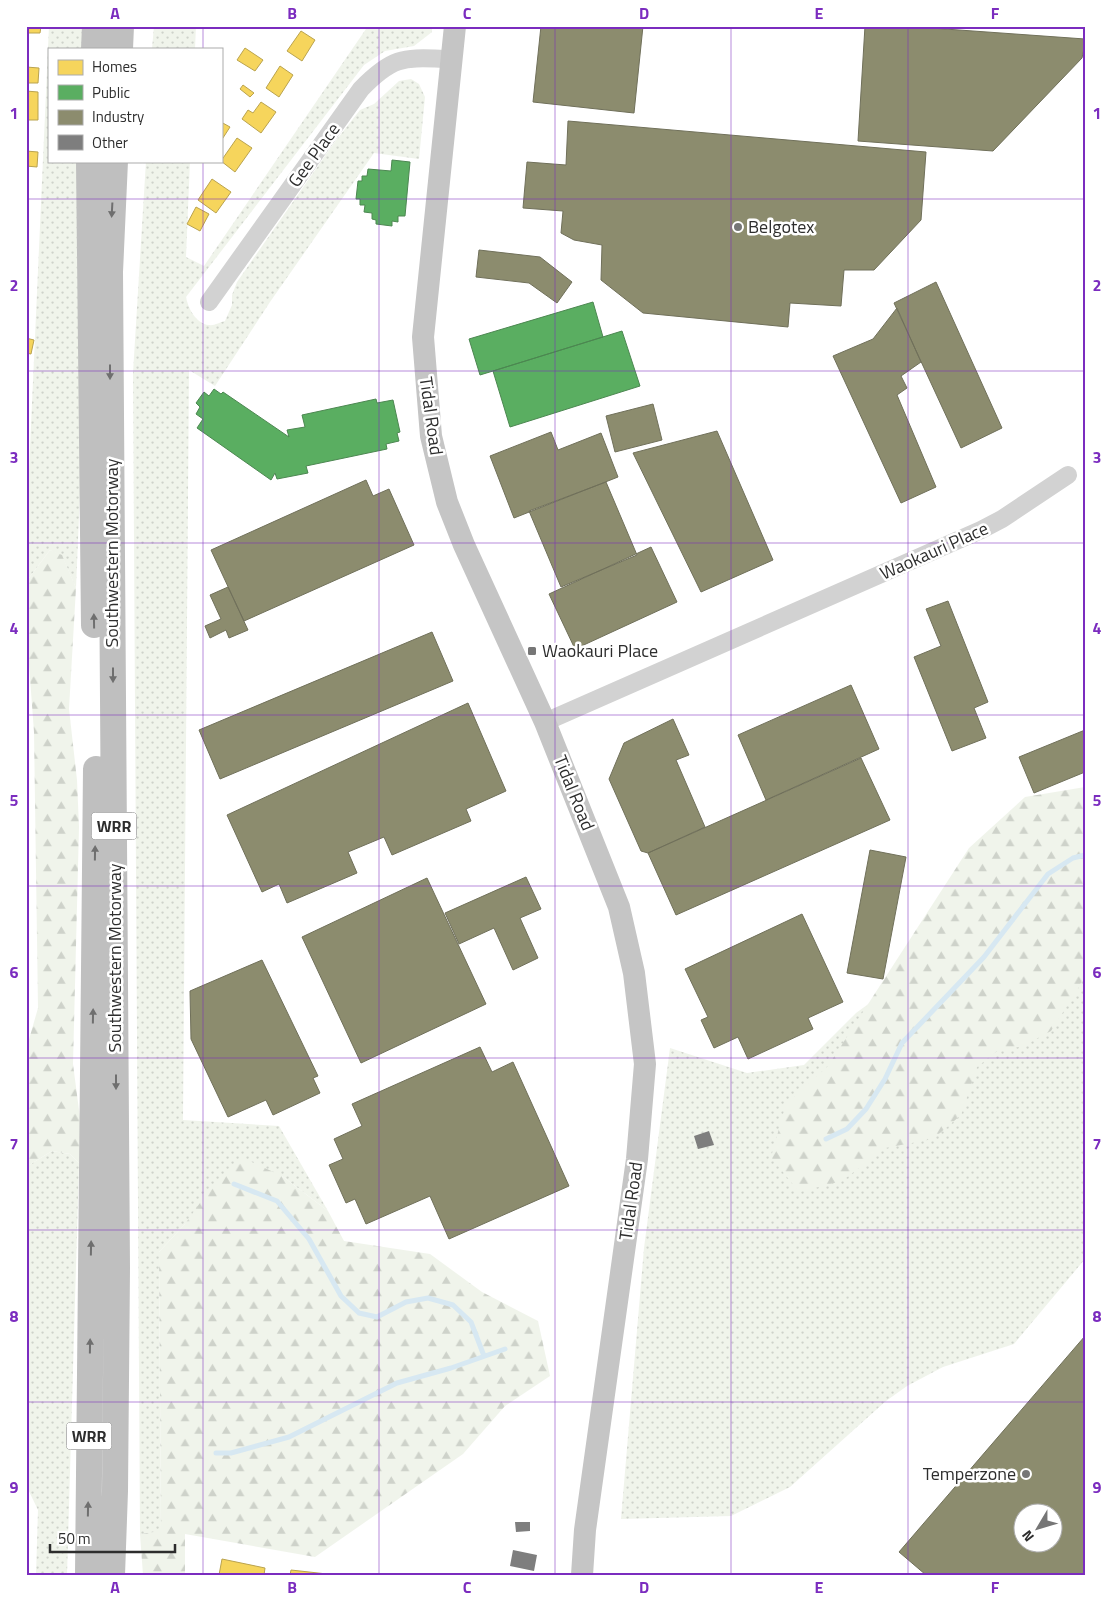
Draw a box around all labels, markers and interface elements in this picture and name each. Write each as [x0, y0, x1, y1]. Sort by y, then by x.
text: A [110, 1, 120, 25]
text: B [287, 1, 297, 25]
text: C [463, 1, 472, 25]
text: D [639, 1, 649, 25]
text: E [815, 1, 824, 25]
text: F [991, 1, 1000, 25]
legend [48, 48, 222, 162]
text: Homes [92, 55, 137, 78]
text: Public [92, 81, 130, 104]
text: 1 [10, 101, 18, 125]
text: 1 [1093, 101, 1101, 125]
text: Industry [92, 105, 144, 128]
street label: Gee Place [281, 117, 346, 193]
text: Other [92, 131, 128, 154]
one-way arrow [108, 202, 116, 218]
place label: Belgotex [748, 213, 815, 240]
marker: Belgotex [732, 221, 744, 233]
text: 2 [10, 273, 18, 297]
text: 2 [1093, 273, 1101, 297]
one-way arrow [106, 365, 114, 381]
street label: Tidal Road [413, 375, 450, 457]
text: 3 [10, 445, 18, 469]
text: 3 [1093, 445, 1101, 469]
street label: Southwestern Motorway [98, 458, 125, 647]
street label: Waokauri Place [875, 515, 992, 586]
one-way arrow [90, 613, 98, 629]
text: 4 [10, 616, 19, 640]
text: 4 [1093, 616, 1102, 640]
place label: Waokauri Place [542, 637, 658, 664]
marker: Waokauri Place [526, 645, 538, 657]
one-way arrow [109, 667, 117, 683]
street label: Tidal Road [547, 751, 602, 835]
text: 5 [10, 788, 19, 812]
text: 5 [1093, 788, 1102, 812]
road number: WRR [92, 812, 136, 839]
one-way arrow [91, 845, 99, 861]
street label: Southwestern Motorway [101, 863, 128, 1052]
text: 6 [10, 960, 19, 984]
text: 6 [1093, 960, 1102, 984]
one-way arrow [89, 1008, 97, 1024]
one-way arrow [112, 1075, 120, 1091]
text: 7 [10, 1132, 18, 1156]
text: 7 [1093, 1132, 1101, 1156]
street label: Tidal Road [612, 1160, 649, 1242]
one-way arrow [87, 1240, 95, 1256]
text: 8 [10, 1304, 19, 1328]
text: 8 [1093, 1304, 1102, 1328]
one-way arrow [86, 1338, 94, 1354]
road number: WRR [66, 1422, 112, 1450]
place label: Temperzone [923, 1460, 1016, 1487]
marker: Temperzone [1020, 1468, 1032, 1480]
text: 9 [10, 1475, 19, 1499]
text: 9 [1093, 1475, 1102, 1499]
one-way arrow [84, 1500, 92, 1516]
north arrow [1014, 1504, 1064, 1554]
scale bar [50, 1521, 175, 1553]
text: N [1016, 1526, 1039, 1547]
text: 50 m [58, 1527, 91, 1550]
text: A [110, 1575, 120, 1599]
text: B [287, 1575, 297, 1599]
text: C [463, 1575, 472, 1599]
text: D [639, 1575, 649, 1599]
text: E [815, 1575, 824, 1599]
text: F [991, 1575, 1000, 1599]

